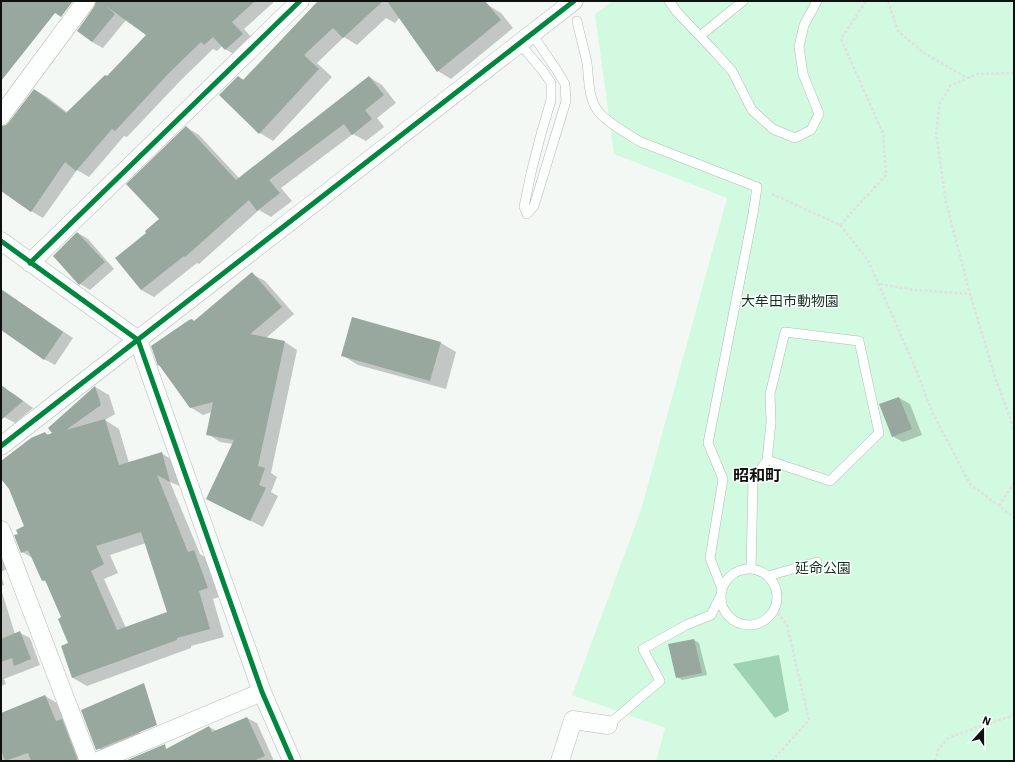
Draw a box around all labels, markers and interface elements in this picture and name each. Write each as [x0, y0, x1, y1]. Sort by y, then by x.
park label: 大牟田市動物園 [741, 292, 839, 310]
district label: 昭和町 [733, 465, 781, 485]
park label: 延命公園 [795, 559, 851, 577]
north arrow [963, 710, 1003, 750]
text: N [980, 713, 993, 729]

